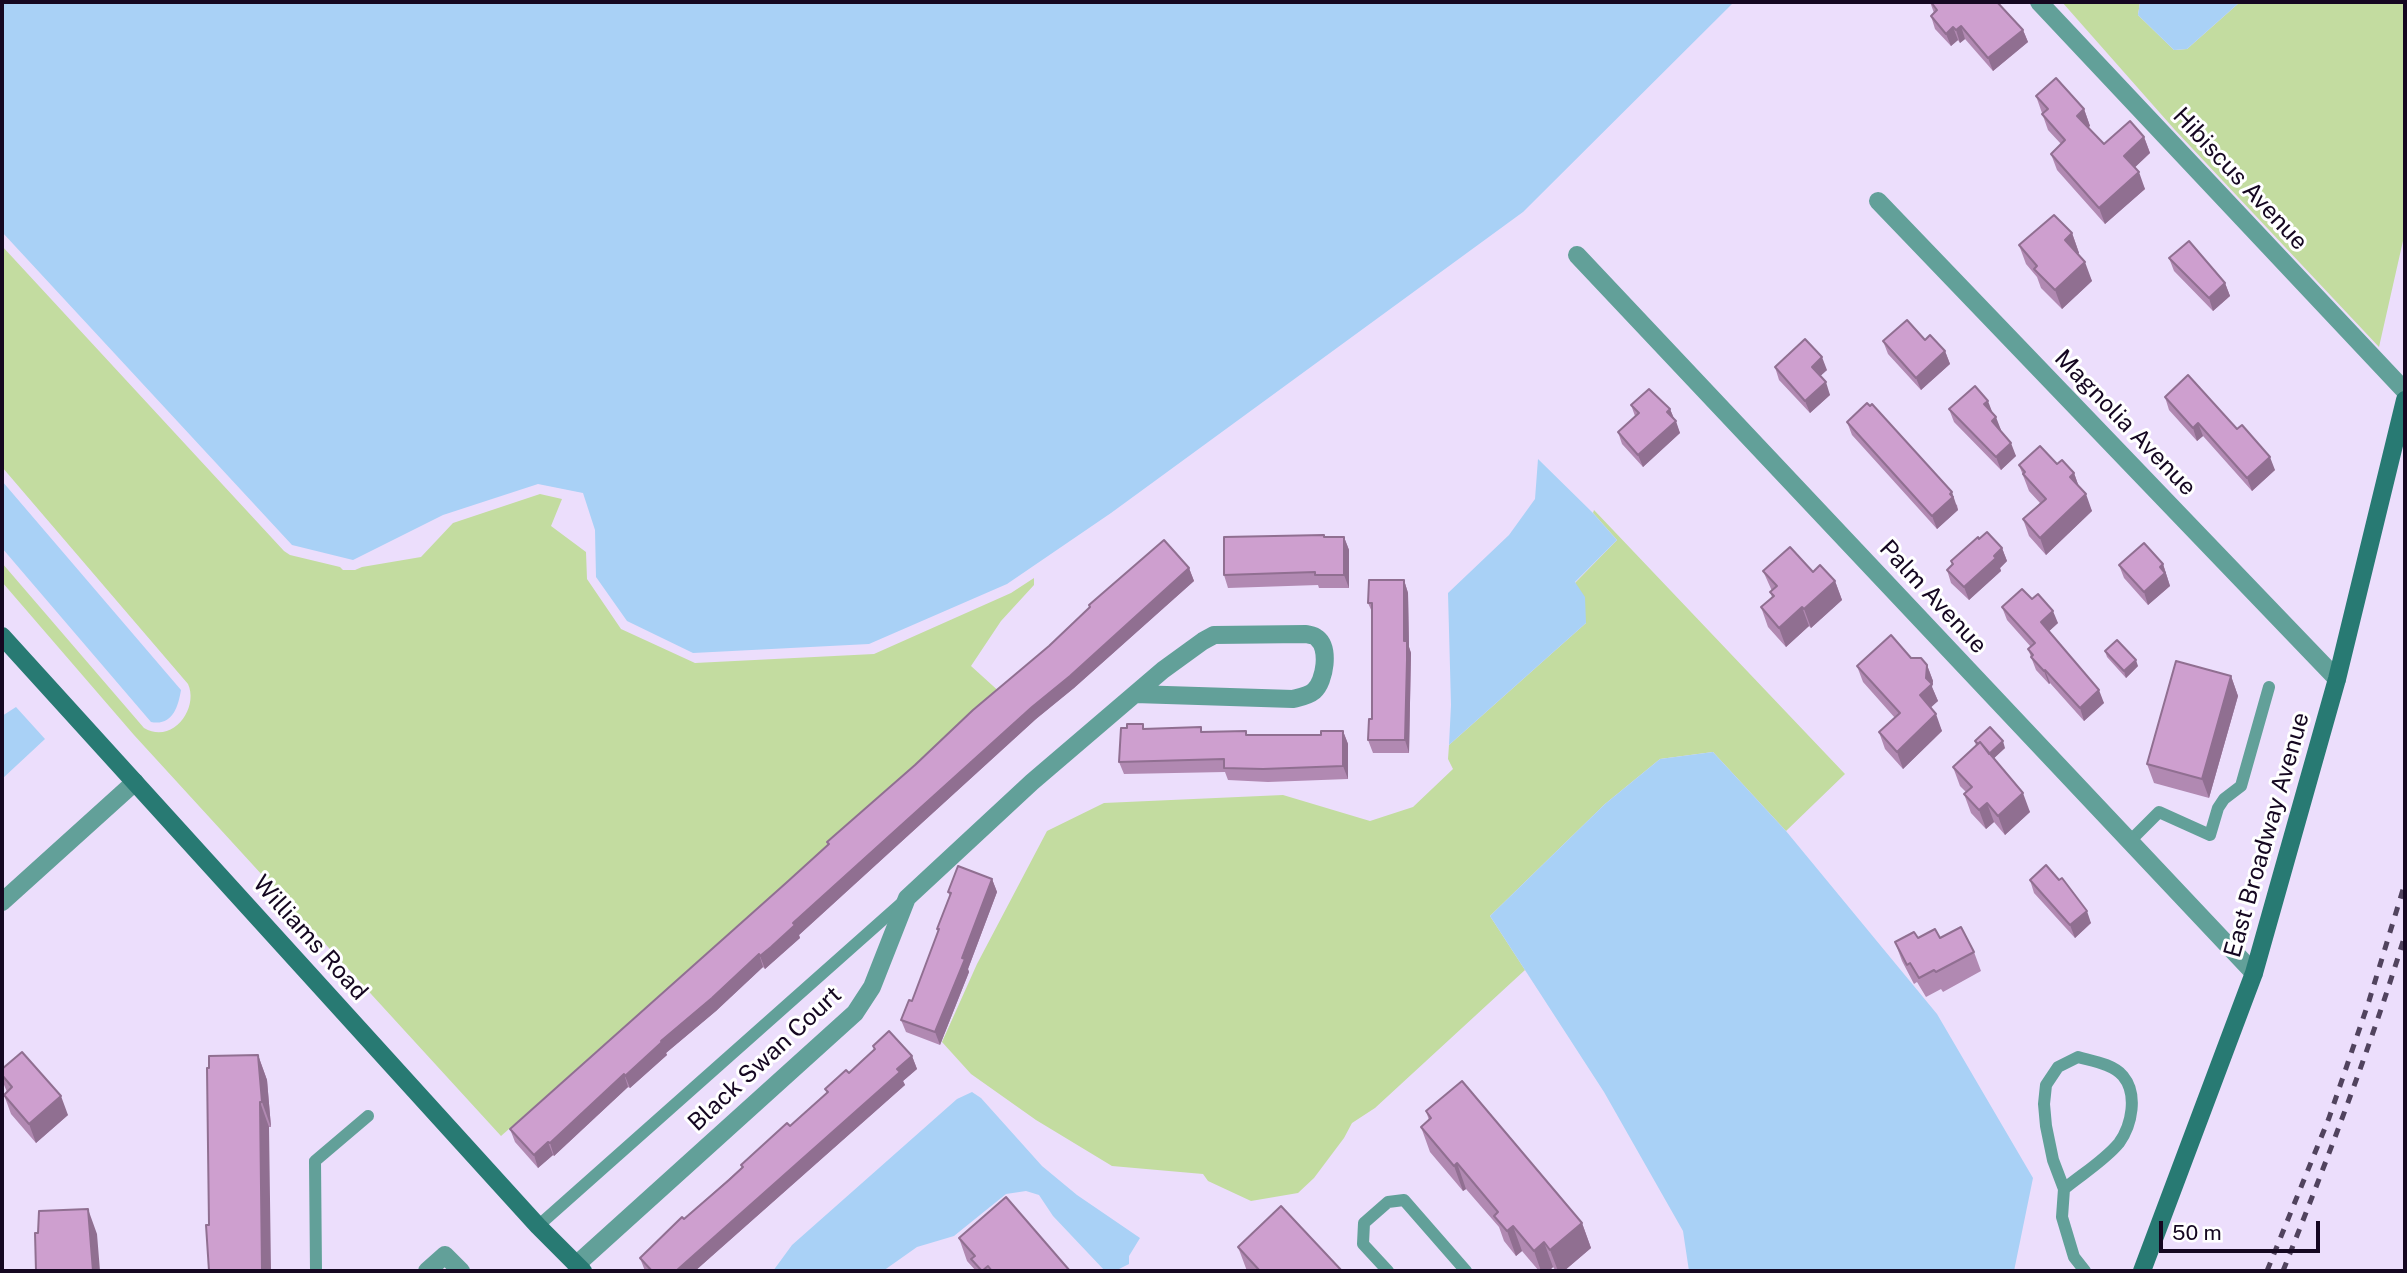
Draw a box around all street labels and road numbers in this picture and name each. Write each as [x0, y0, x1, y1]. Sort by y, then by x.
street label: Hibiscus Avenue [2167, 102, 2313, 256]
street label: Magnolia Avenue [2048, 344, 2202, 502]
street label: Palm Avenue [1873, 534, 1993, 660]
street label: East Broadway Avenue [2218, 709, 2316, 961]
street label: Williams Road [247, 870, 373, 1006]
street label: Black Swan Court [682, 981, 848, 1137]

